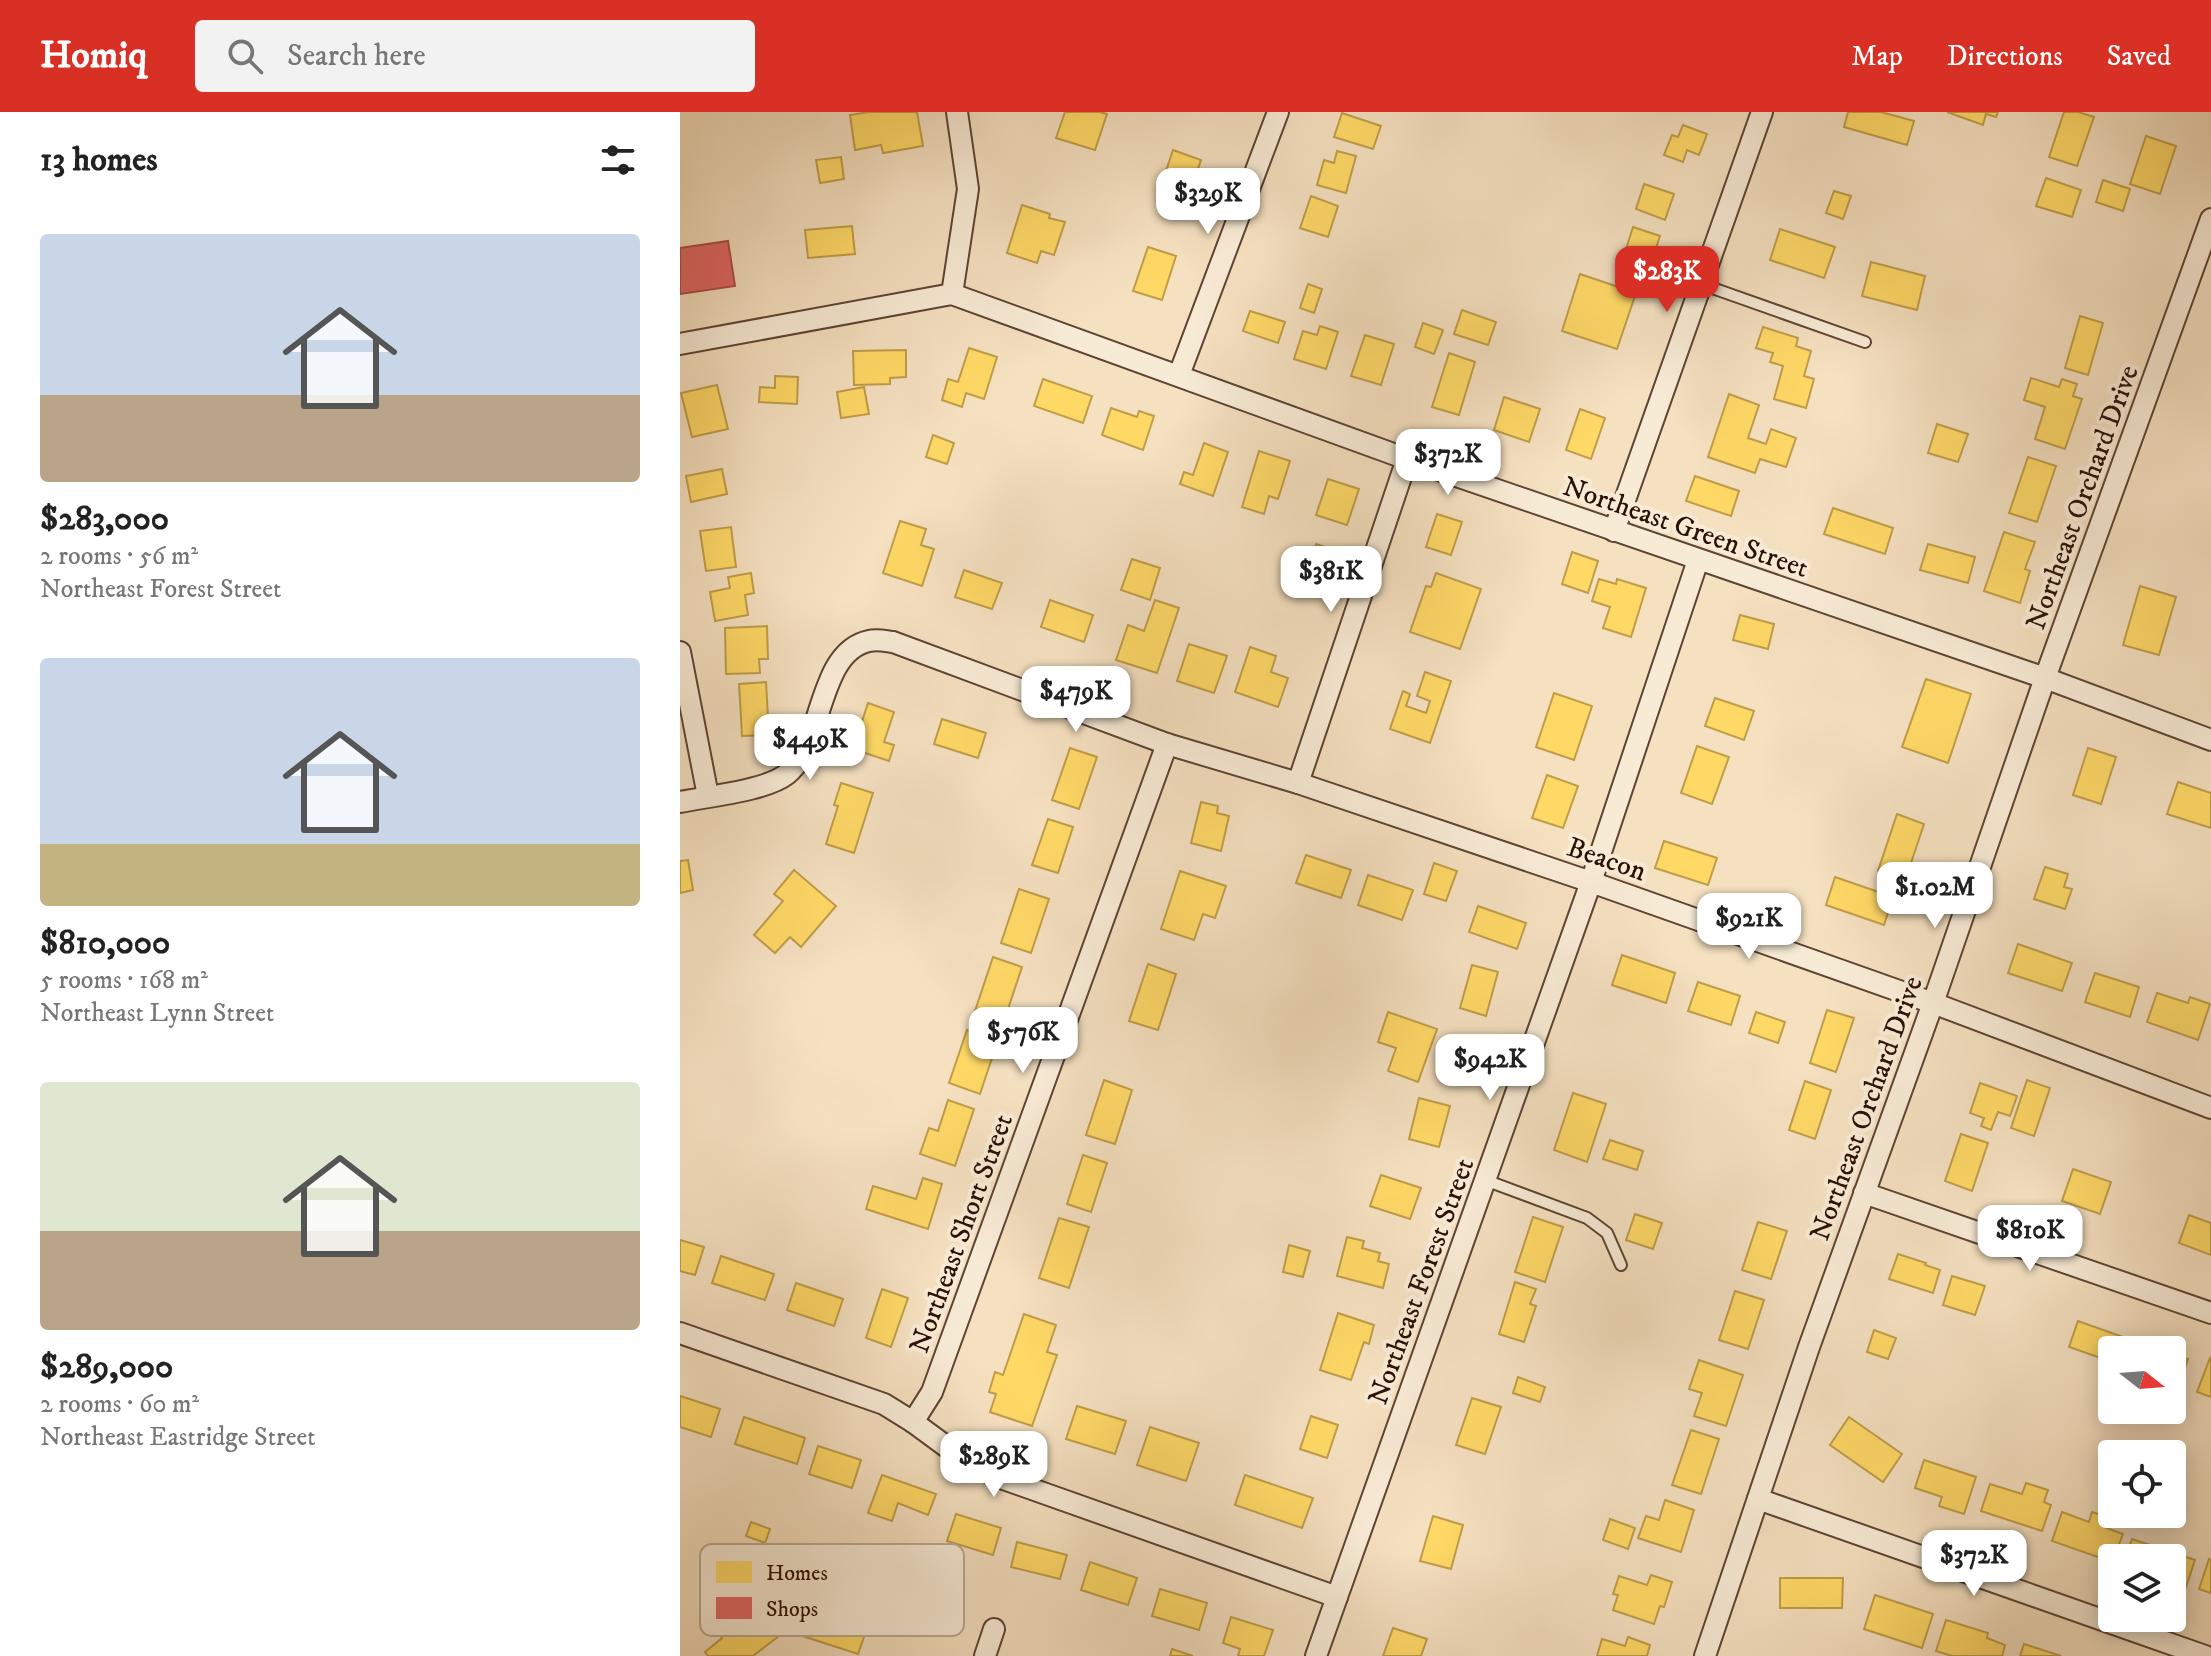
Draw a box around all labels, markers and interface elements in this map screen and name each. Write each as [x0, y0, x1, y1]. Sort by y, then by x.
search box [195, 20, 755, 92]
text: Homiq [40, 32, 147, 80]
icon: search [223, 34, 267, 78]
text: Search here [287, 38, 426, 75]
text: Map [1851, 39, 1903, 74]
text: Directions [1947, 39, 2063, 74]
text: Saved [2107, 39, 2171, 74]
icon: filters [596, 138, 640, 182]
text: 13 homes [40, 139, 158, 181]
pin: $329K [1152, 168, 1264, 236]
text: $329K [1174, 177, 1242, 210]
pin: $283K [1611, 246, 1723, 314]
text: $283K [1633, 255, 1701, 288]
icon: home [268, 286, 412, 430]
street label: Northeast Orchard Drive [2018, 360, 2147, 635]
pin: $372K [1392, 429, 1504, 497]
text: $372K [1414, 438, 1482, 471]
street label: Northeast Green Street [1558, 469, 1813, 586]
text: $283,000 [40, 498, 169, 540]
text: 2 rooms · 56 m² [40, 540, 198, 573]
pin: $381K [1275, 546, 1387, 614]
text: $381K [1299, 555, 1363, 588]
text: Northeast Forest Street [40, 573, 281, 606]
pin: $479K [1020, 666, 1132, 734]
text: $479K [1039, 675, 1113, 708]
icon: home [268, 710, 412, 854]
pin: $449K [754, 714, 866, 782]
text: $449K [772, 723, 848, 756]
street label: Beacon [1562, 830, 1651, 889]
pin: $1.02M [1870, 862, 2000, 930]
text: $1.02M [1895, 871, 1975, 904]
pin: $921K [1693, 893, 1805, 961]
text: $921K [1715, 902, 1783, 935]
text: $810,000 [40, 922, 170, 964]
text: 5 rooms · 168 m² [40, 964, 208, 997]
street label: Northeast Orchard Drive [1802, 971, 1931, 1246]
text: Northeast Lynn Street [40, 997, 274, 1030]
pin: $576K [967, 1007, 1079, 1075]
text: $576K [987, 1016, 1059, 1049]
pin: $942K [1434, 1034, 1546, 1102]
text: $942K [1453, 1043, 1527, 1076]
street label: Northeast Short Street [902, 1109, 1021, 1358]
icon: home [268, 1134, 412, 1278]
street label: Northeast Forest Street [1360, 1153, 1482, 1410]
pin: $810K [1974, 1205, 2086, 1273]
text: $810K [1996, 1214, 2064, 1247]
north arrow [2098, 1336, 2186, 1424]
map controls [2098, 1336, 2186, 1632]
text: $289,000 [40, 1346, 173, 1388]
text: 2 rooms · 60 m² [40, 1388, 199, 1421]
text: Northeast Eastridge Street [40, 1421, 316, 1454]
pin: $289K [938, 1431, 1050, 1499]
text: $289K [958, 1440, 1030, 1473]
button: locate [2098, 1440, 2186, 1528]
pin: $372K [1918, 1530, 2030, 1598]
text: $372K [1940, 1539, 2008, 1572]
legend [700, 1544, 964, 1636]
button: layers [2098, 1544, 2186, 1632]
text: Homes [766, 1560, 828, 1587]
text: Shops [766, 1596, 818, 1623]

